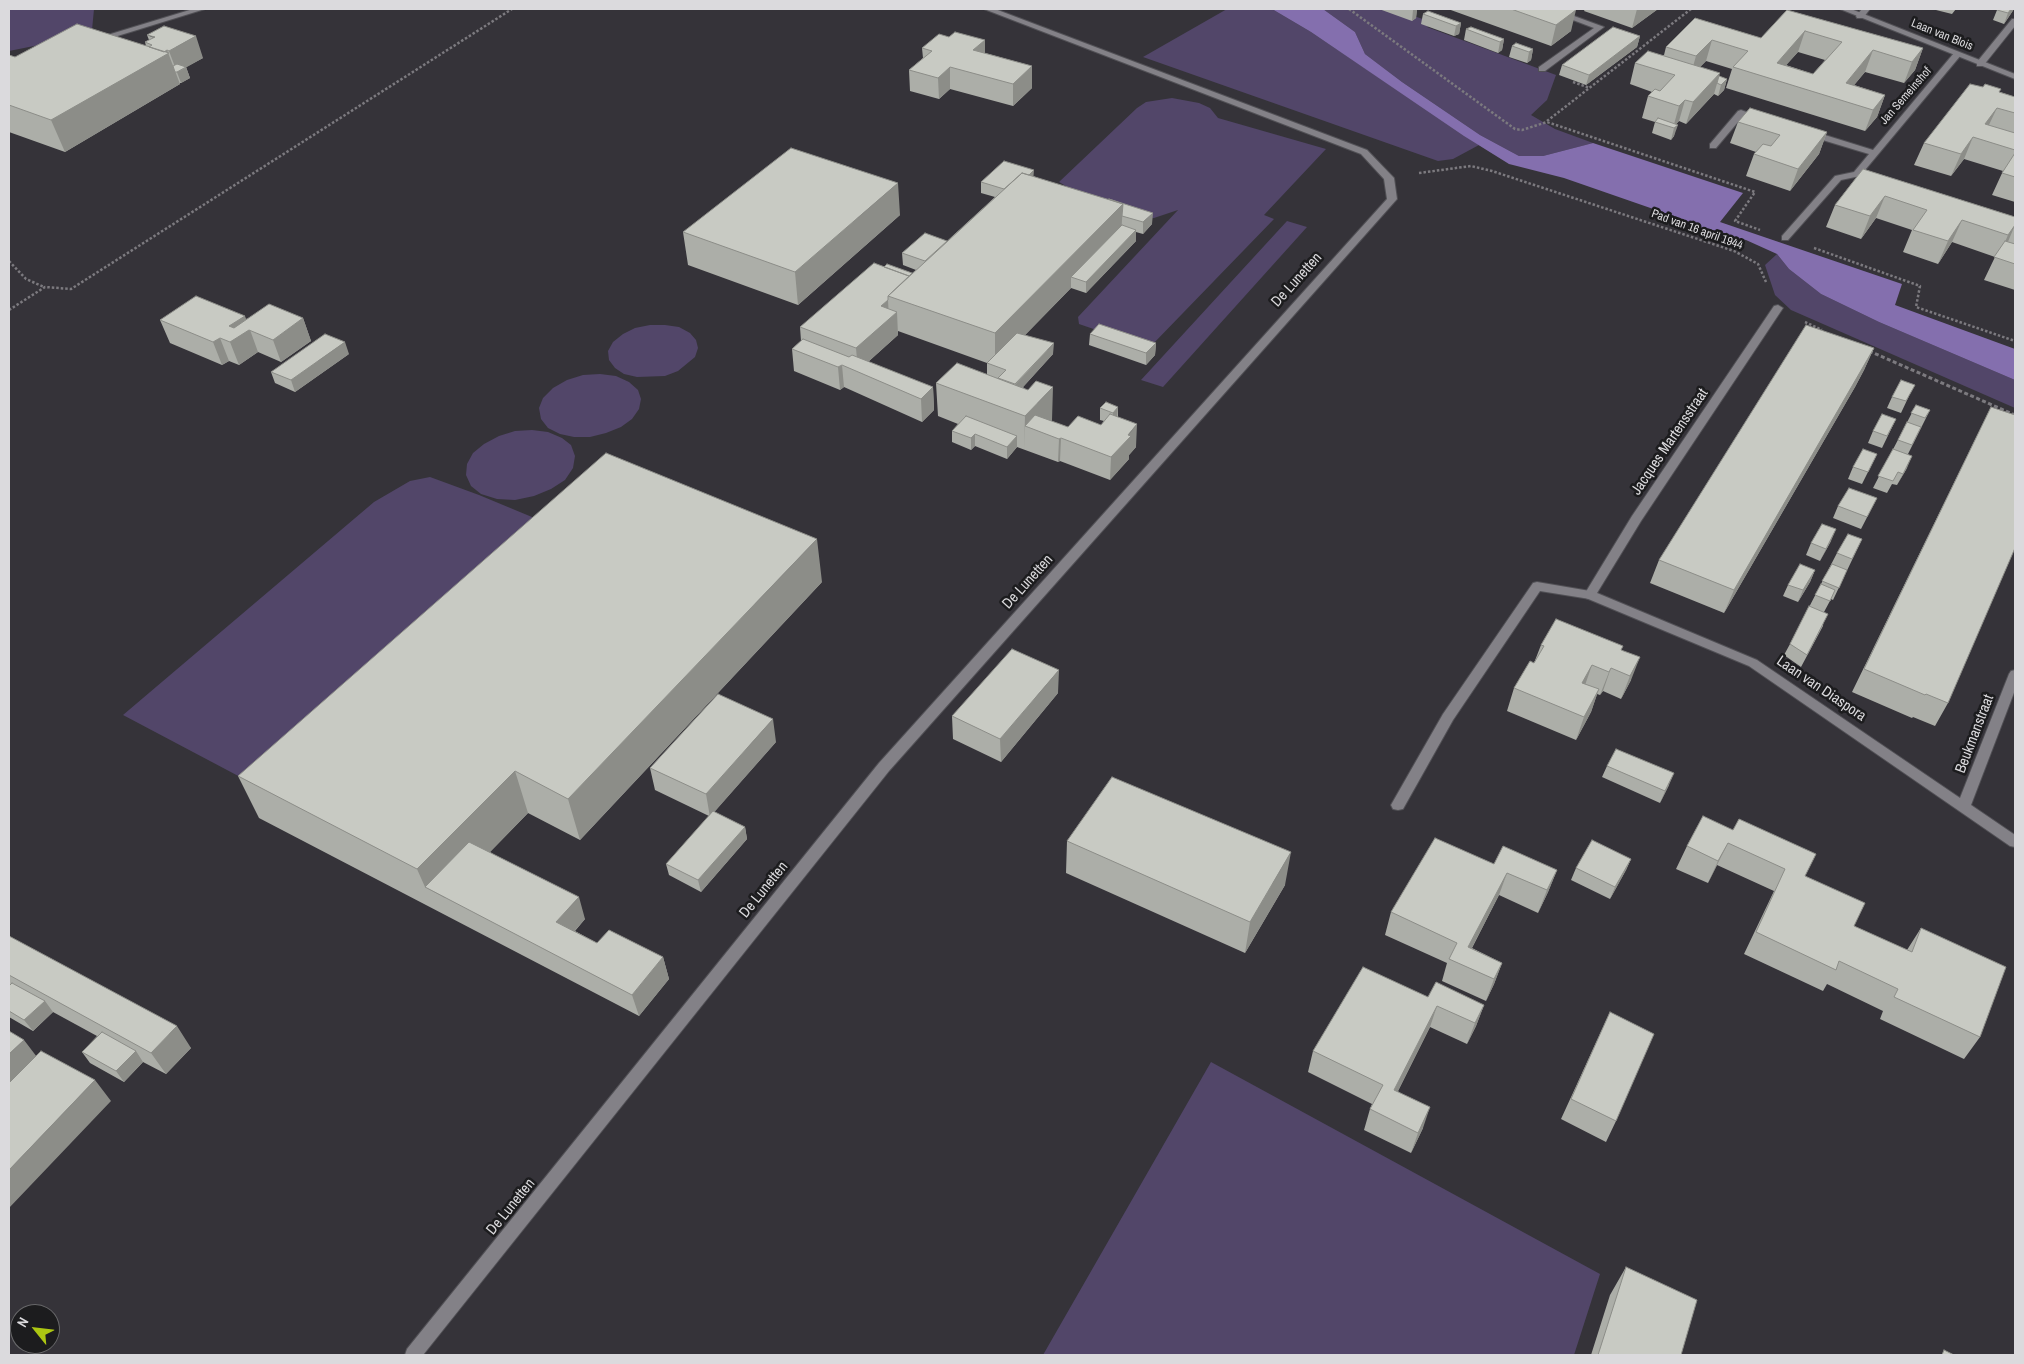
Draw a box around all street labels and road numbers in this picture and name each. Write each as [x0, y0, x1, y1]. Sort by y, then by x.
street label: Laan van Blois [1909, 16, 1975, 54]
street label: Jan Semeinshof [1877, 64, 1935, 128]
street label: Pad van 16 april 1944 [1649, 207, 1745, 253]
street label: De Lunetten [1268, 249, 1326, 311]
street label: Jacques Martensstraat [1628, 385, 1712, 499]
street label: De Lunetten [999, 551, 1057, 613]
street label: Laan van Diaspora [1773, 652, 1869, 726]
street label: Beukmanstraat [1952, 692, 1998, 776]
street label: De Lunetten [736, 858, 792, 922]
street label: De Lunetten [483, 1175, 539, 1239]

